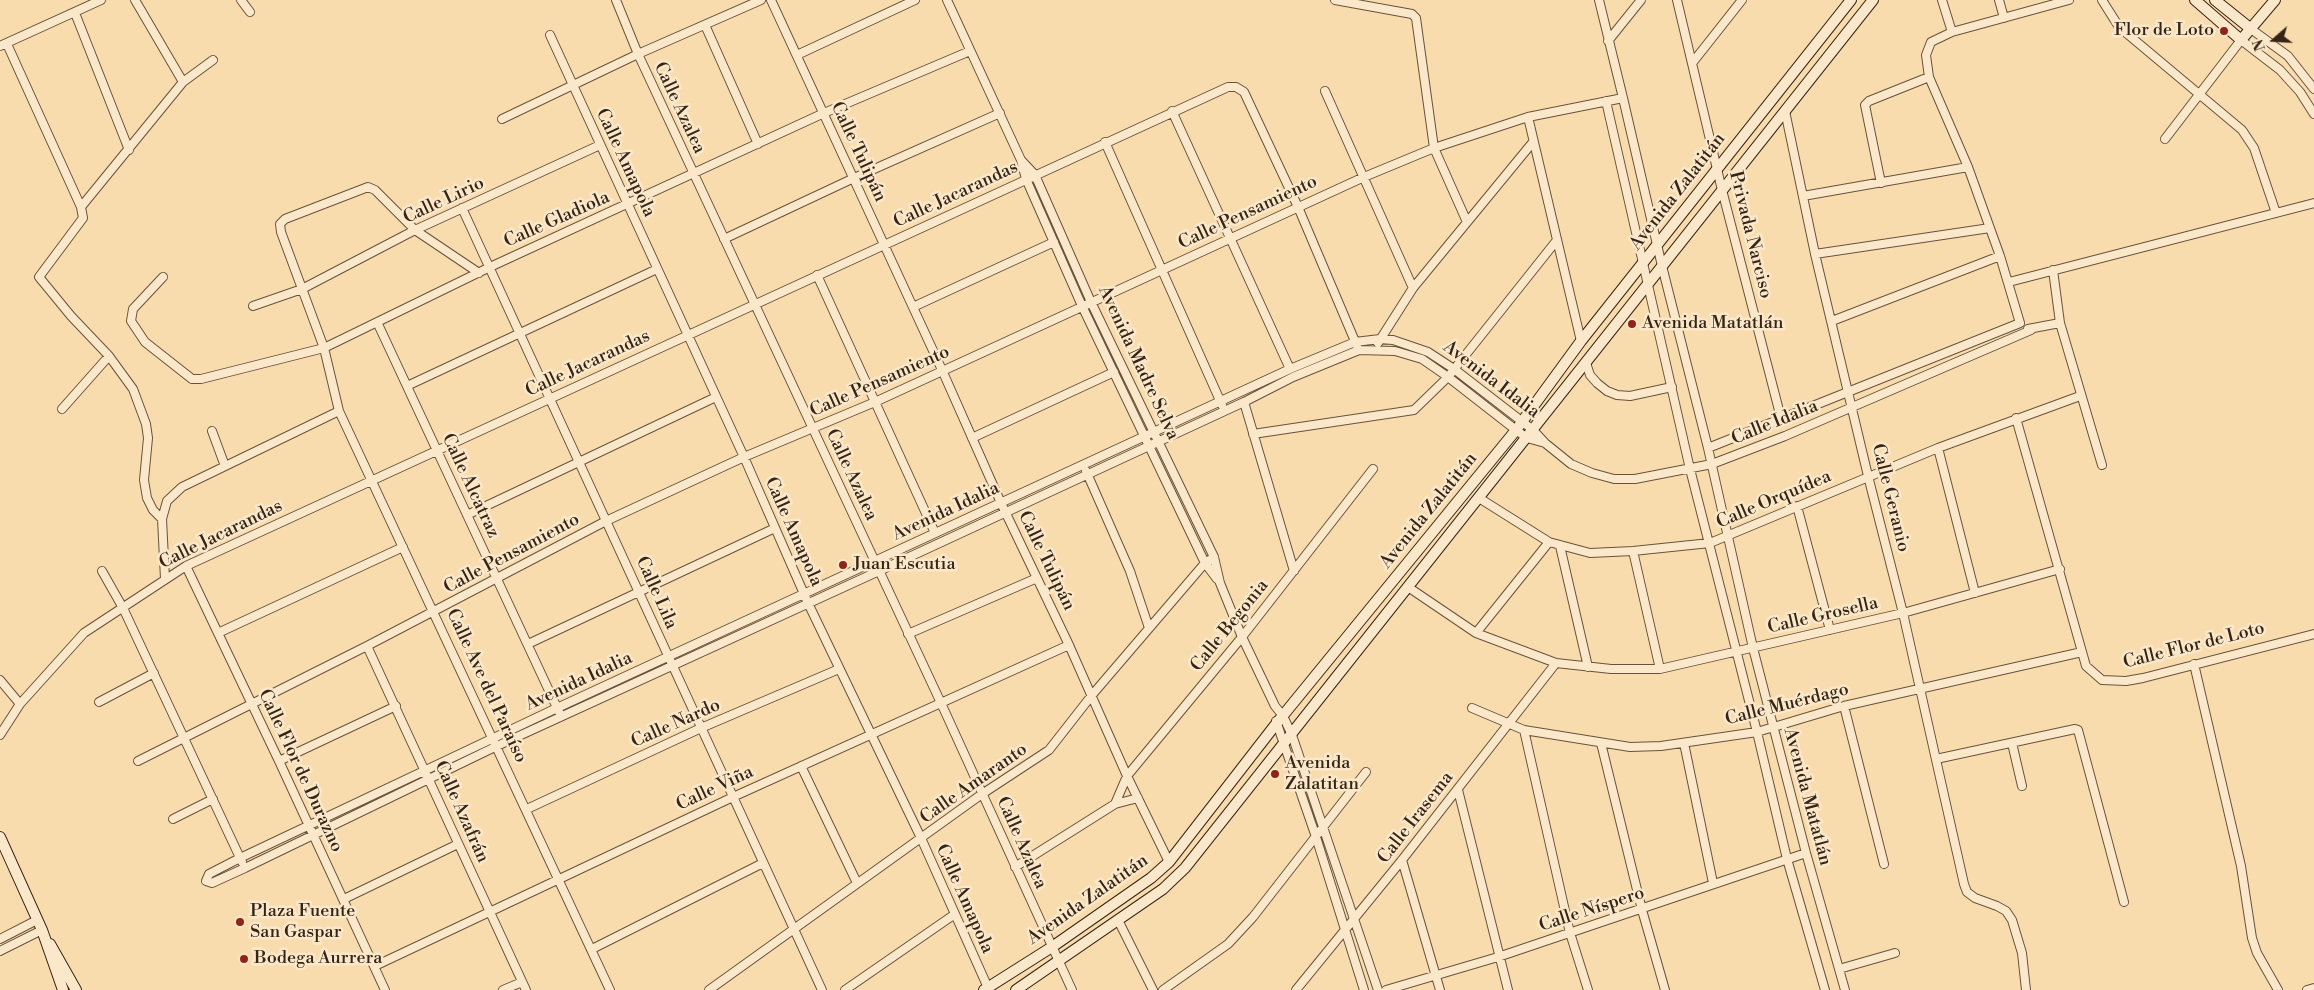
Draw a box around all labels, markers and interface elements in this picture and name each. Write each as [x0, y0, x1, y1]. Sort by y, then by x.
north arrow [2249, 15, 2299, 65]
place label: Flor de Loto [2114, 20, 2214, 42]
marker: Flor de Loto [2218, 25, 2230, 37]
text: N [2250, 37, 2270, 53]
street label: Calle Azalea [648, 59, 710, 157]
street label: Calle Tulipán [825, 99, 891, 205]
street label: Calle Amapola [590, 105, 660, 221]
street label: Avenida Zalatitán [1626, 129, 1730, 255]
street label: Calle Jacarandas [890, 157, 1022, 233]
street label: Privada Narciso [1724, 169, 1776, 301]
street label: Calle Pensamiento [1175, 171, 1321, 255]
street label: Calle Lirio [400, 173, 488, 229]
street label: Calle Gladiola [501, 187, 613, 253]
street label: Avenida Madre Selva [1093, 283, 1183, 443]
place label: Avenida Matatlán [1642, 313, 1783, 335]
marker: Avenida Matatlán [1626, 318, 1638, 330]
street label: Calle Jacarandas [522, 326, 654, 402]
street label: Avenida Idalia [1438, 337, 1544, 423]
street label: Calle Pensamiento [807, 341, 953, 423]
street label: Calle Idalia [1729, 396, 1821, 450]
street label: Calle Azalea [820, 426, 882, 524]
street label: Calle Alcatraz [436, 430, 504, 542]
street label: Calle Geranio [1866, 442, 1914, 554]
street label: Avenida Zalatitán [1376, 449, 1482, 573]
street label: Calle Orquídea [1713, 466, 1835, 534]
street label: Calle Amapola [759, 474, 827, 590]
street label: Avenida Idalia [889, 478, 1003, 546]
street label: Calle Jacarandas [156, 496, 286, 574]
street label: Calle Tulipán [1013, 508, 1079, 614]
street label: Calle Pensamiento [440, 509, 584, 599]
street label: Calle Lila [630, 553, 682, 633]
place label: Juan Escutia [853, 554, 956, 576]
marker: Juan Escutia [837, 559, 849, 571]
street label: Calle Begonia [1186, 576, 1274, 676]
street label: Calle Grosella [1766, 593, 1880, 639]
street label: Calle Ave del Paraíso [441, 606, 531, 766]
street label: Calle Flor de Loto [2121, 618, 2267, 674]
street label: Avenida Idalia [522, 648, 636, 716]
street label: Calle Muérdago [1723, 679, 1851, 731]
street label: Calle Flor de Durazno [253, 686, 347, 856]
street label: Calle Nardo [628, 695, 724, 753]
street label: Avenida Matatlán [1778, 726, 1836, 868]
street label: Calle Amaranto [916, 739, 1032, 829]
place label: Avenida Zalatitan [1285, 753, 1359, 796]
street label: Calle Azafrán [429, 758, 493, 866]
street label: Calle Viña [673, 762, 757, 816]
marker: Avenida Zalatitan [1269, 768, 1281, 780]
street label: Calle Irasema [1374, 768, 1458, 868]
street label: Calle Azalea [991, 794, 1051, 892]
street label: Calle Amapola [930, 841, 998, 957]
street label: Avenida Zalatitán [1023, 850, 1153, 950]
street label: Calle Níspero [1537, 883, 1647, 937]
place label: Plaza Fuente San Gaspar [250, 901, 355, 944]
marker: Plaza Fuente San Gaspar [234, 916, 246, 928]
place label: Bodega Aurrera [254, 948, 382, 970]
marker: Bodega Aurrera [238, 953, 250, 965]

